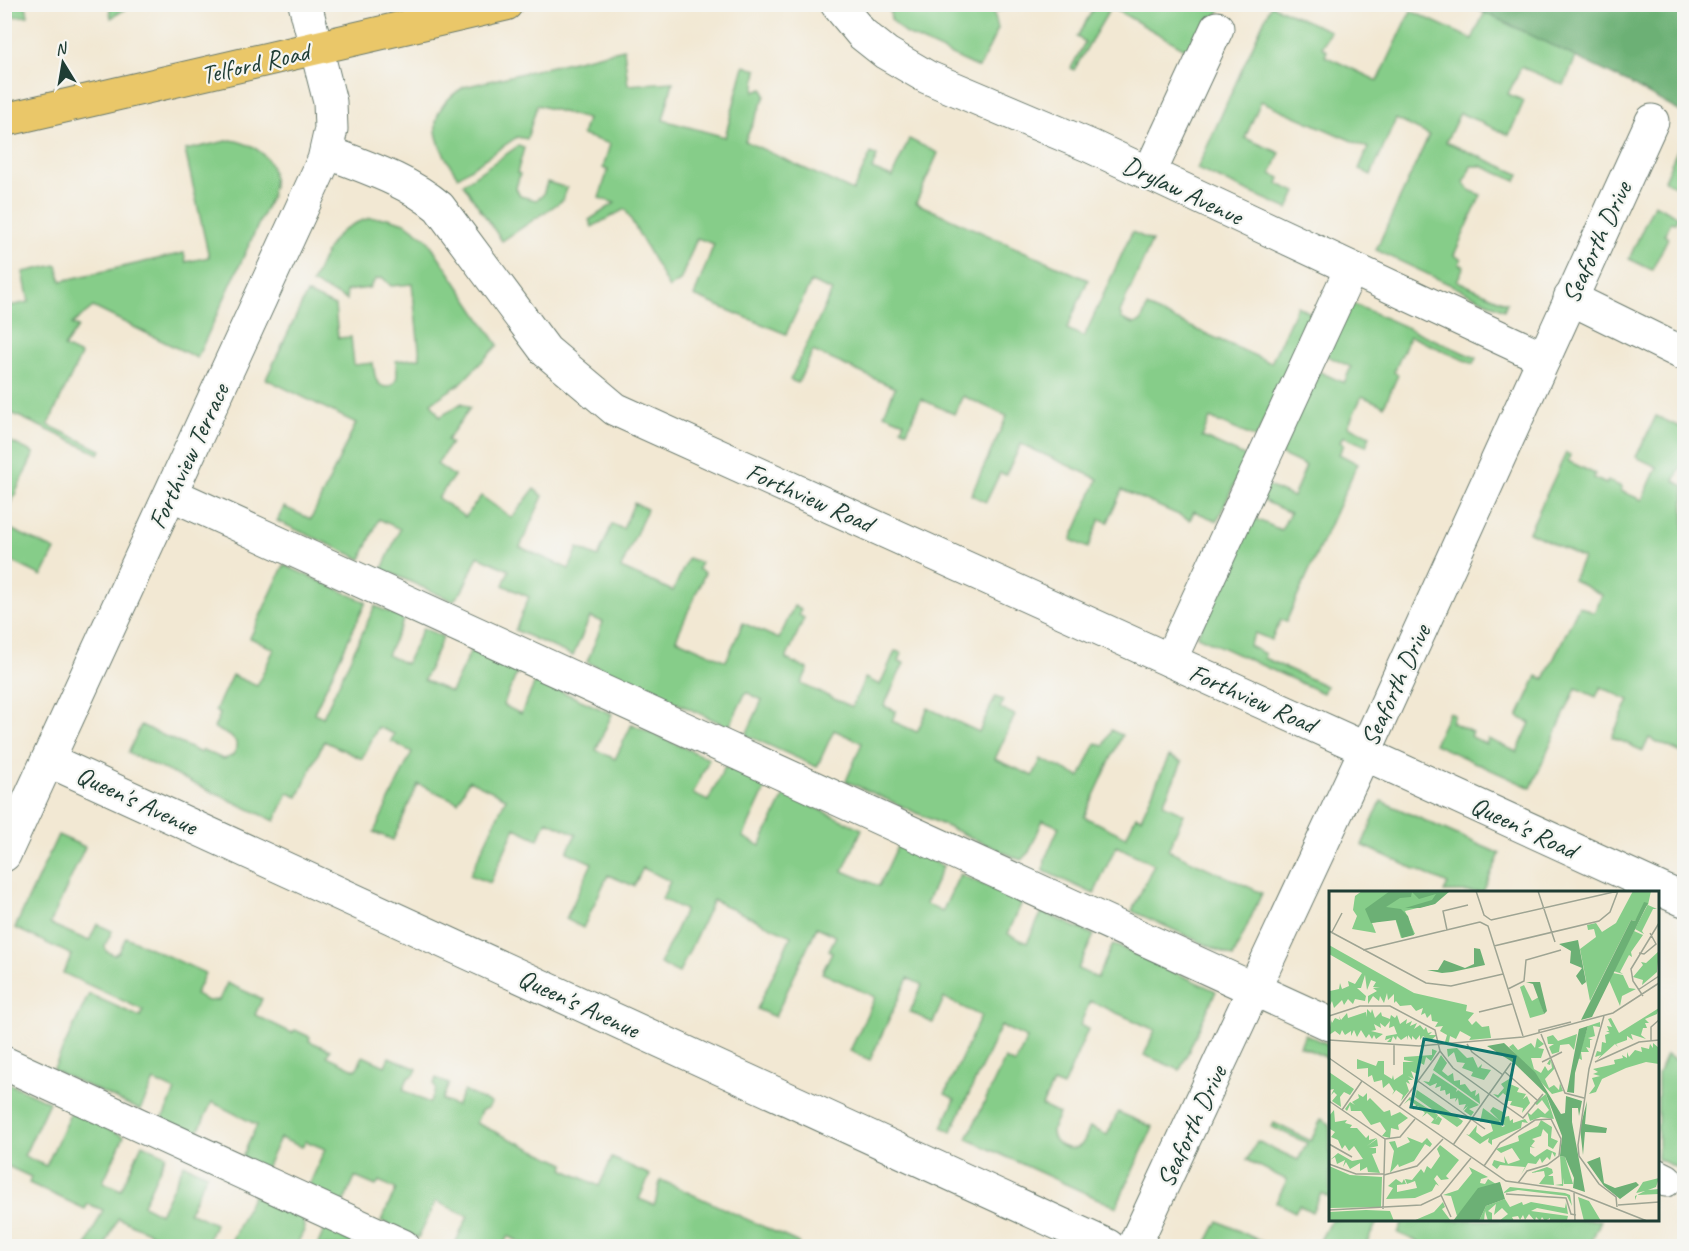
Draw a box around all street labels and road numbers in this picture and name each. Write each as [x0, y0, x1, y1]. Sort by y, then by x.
street label: Telford Road [198, 34, 316, 92]
street label: Drylaw Avenue [1118, 148, 1250, 234]
street label: Seaforth Drive [1554, 175, 1640, 308]
street label: Forthview Terrace [140, 377, 237, 534]
street label: Forthview Road [741, 455, 882, 542]
street label: Seaforth Drive [1353, 618, 1439, 751]
street label: Forthview Road [1184, 656, 1325, 743]
street label: Queen's Avenue [71, 758, 204, 843]
street label: Queen's Road [1466, 789, 1585, 868]
street label: Queen's Avenue [513, 961, 646, 1046]
street label: Seaforth Drive [1149, 1059, 1235, 1192]

